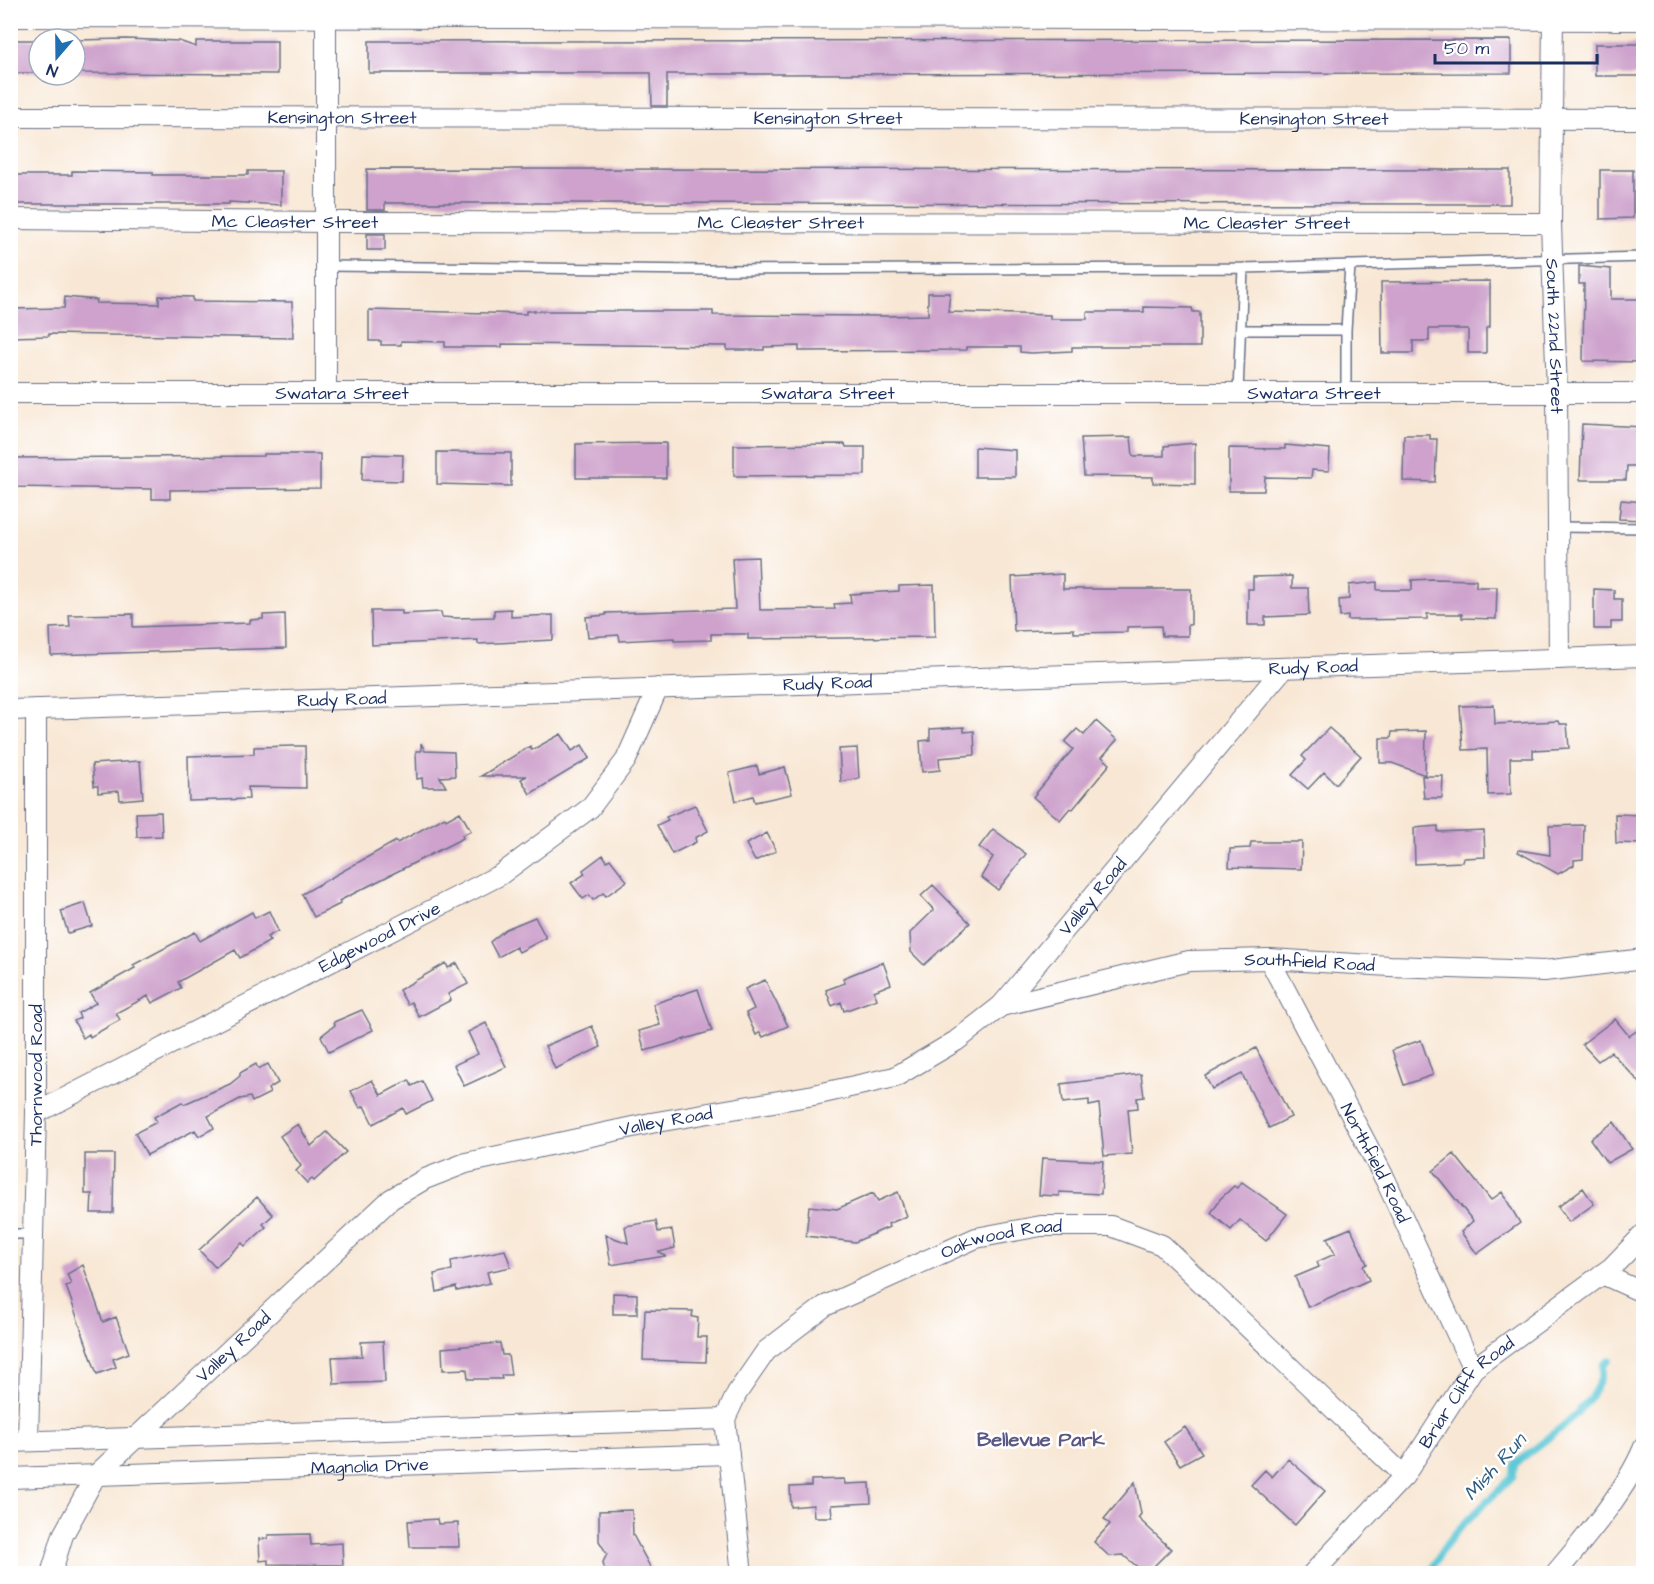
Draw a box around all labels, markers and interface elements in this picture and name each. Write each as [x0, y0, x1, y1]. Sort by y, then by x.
north arrow [27, 27, 87, 87]
scale bar [1435, 27, 1597, 65]
text: 50 m [1444, 36, 1489, 61]
text: N [44, 58, 61, 82]
street label: Kensington Street [268, 105, 417, 131]
street label: Kensington Street [754, 105, 903, 131]
street label: Kensington Street [1240, 106, 1389, 132]
street label: Mc Cleaster Street [211, 208, 379, 235]
street label: Mc Cleaster Street [698, 210, 865, 235]
street label: Mc Cleaster Street [1184, 210, 1351, 235]
street label: South 22nd Street [1540, 258, 1570, 415]
street label: Swatara Street [275, 381, 410, 406]
street label: Swatara Street [761, 381, 896, 406]
street label: Swatara Street [1247, 381, 1382, 406]
street label: Rudy Road [1268, 653, 1359, 681]
street label: Rudy Road [782, 669, 873, 697]
street label: Rudy Road [297, 685, 387, 713]
street label: Valley Road [1053, 852, 1132, 941]
street label: Edgewood Drive [314, 895, 445, 978]
street label: Southfield Road [1244, 946, 1376, 978]
street label: Thornwood Road [23, 1004, 49, 1146]
street label: Northfield Road [1335, 1099, 1416, 1227]
street label: Valley Road [617, 1100, 714, 1142]
street label: Oakwood Road [936, 1213, 1062, 1265]
street label: Valley Road [190, 1305, 276, 1388]
street label: Briar Cliff Road [1413, 1330, 1519, 1453]
district label: Bellevue Park [977, 1426, 1106, 1454]
water label: Mish Run [1457, 1426, 1534, 1507]
street label: Magnolia Drive [310, 1452, 429, 1481]

